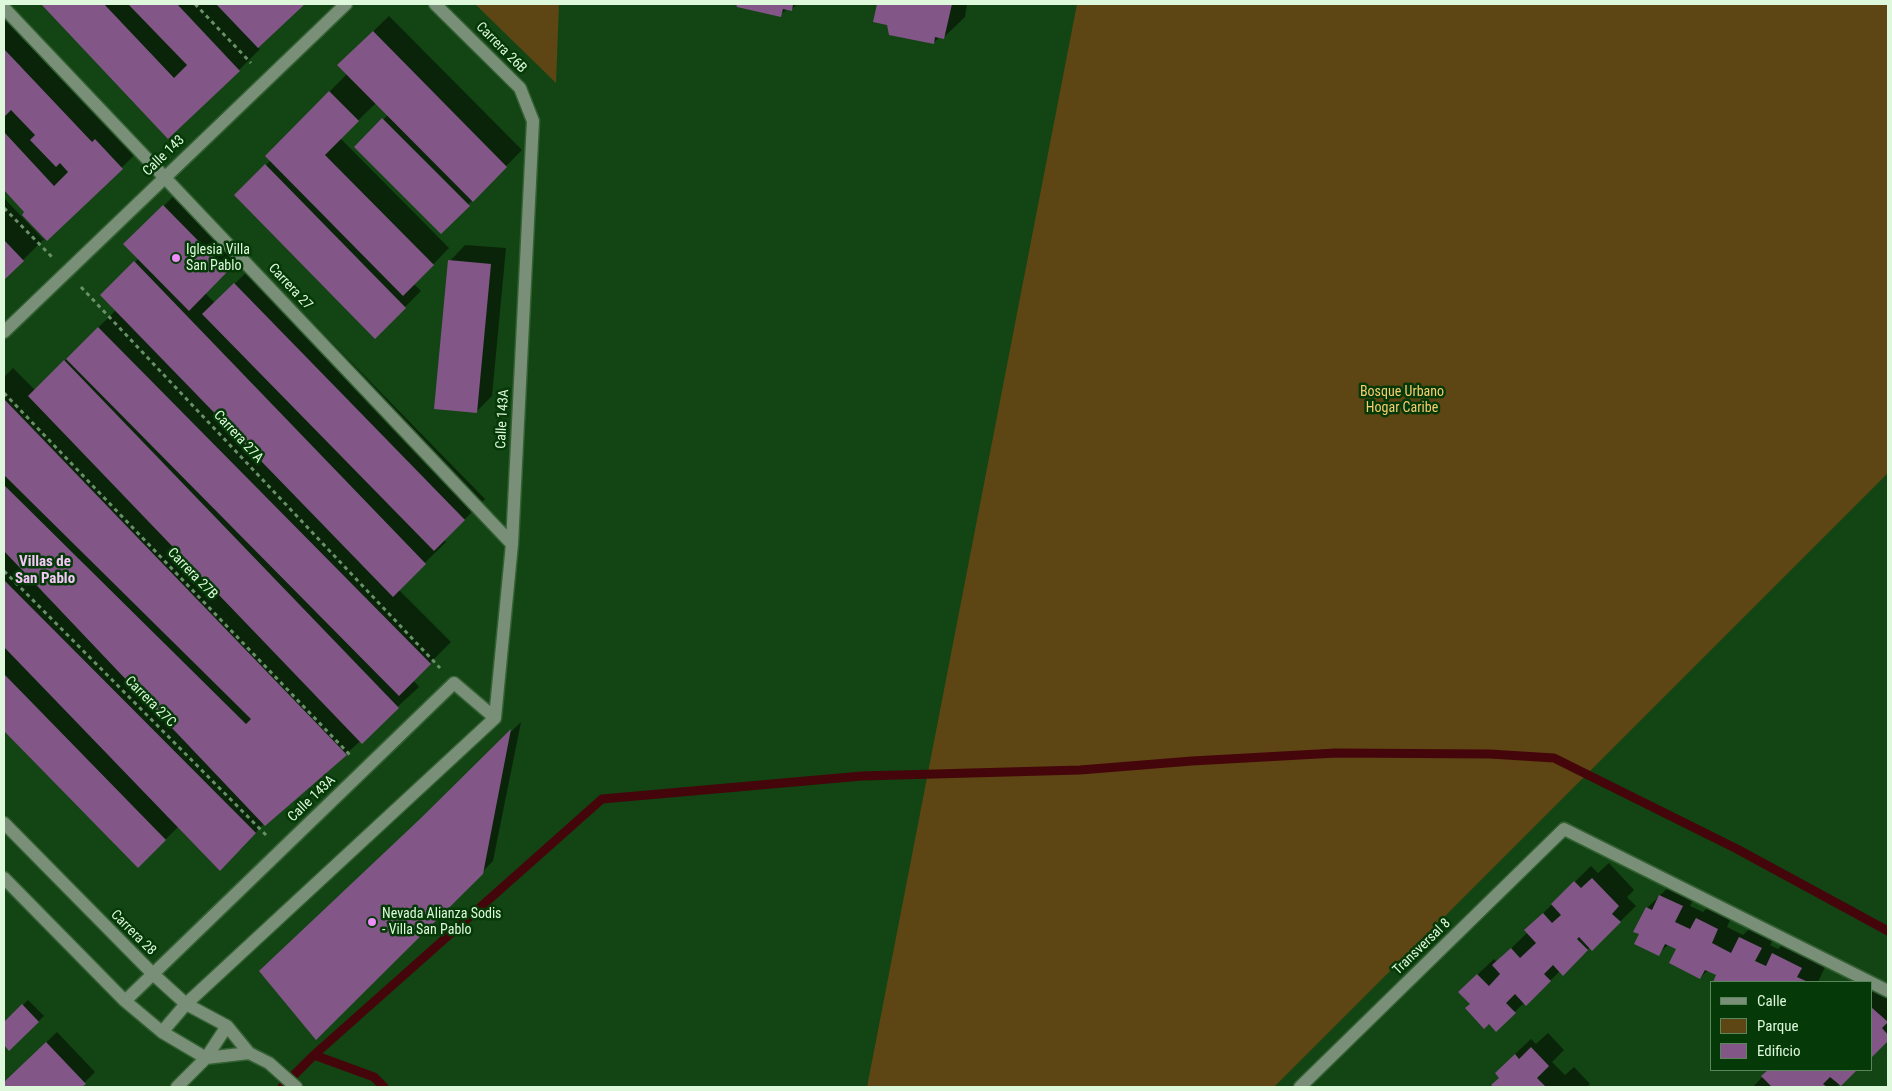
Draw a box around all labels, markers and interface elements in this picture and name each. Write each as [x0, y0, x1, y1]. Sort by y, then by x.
street label: Carrera 26B [472, 19, 530, 77]
street label: Calle 143 [140, 132, 188, 180]
place label: Iglesia Villa San Pablo [186, 242, 250, 274]
marker: Iglesia Villa San Pablo [170, 252, 182, 264]
street label: Carrera 27 [264, 260, 316, 314]
park label: Bosque Urbano Hogar Caribe [1360, 384, 1444, 417]
street label: Calle 143A [493, 389, 513, 449]
street label: Carrera 27A [210, 407, 266, 467]
street label: Carrera 27B [163, 545, 221, 603]
district label: Villas de San Pablo [15, 553, 75, 588]
street label: Carrera 27C [121, 673, 179, 731]
street label: Calle 143A [285, 772, 339, 826]
place label: Nevada Alianza Sodis - Villa San Pablo [382, 906, 501, 939]
street label: Carrera 28 [107, 907, 159, 959]
street label: Transversal 8 [1390, 915, 1454, 979]
marker: Nevada Alianza Sodis - Villa San Pablo [366, 916, 378, 928]
legend [1710, 981, 1872, 1071]
text: Calle [1757, 992, 1787, 1010]
text: Parque [1757, 1017, 1799, 1035]
text: Edificio [1757, 1042, 1800, 1060]

